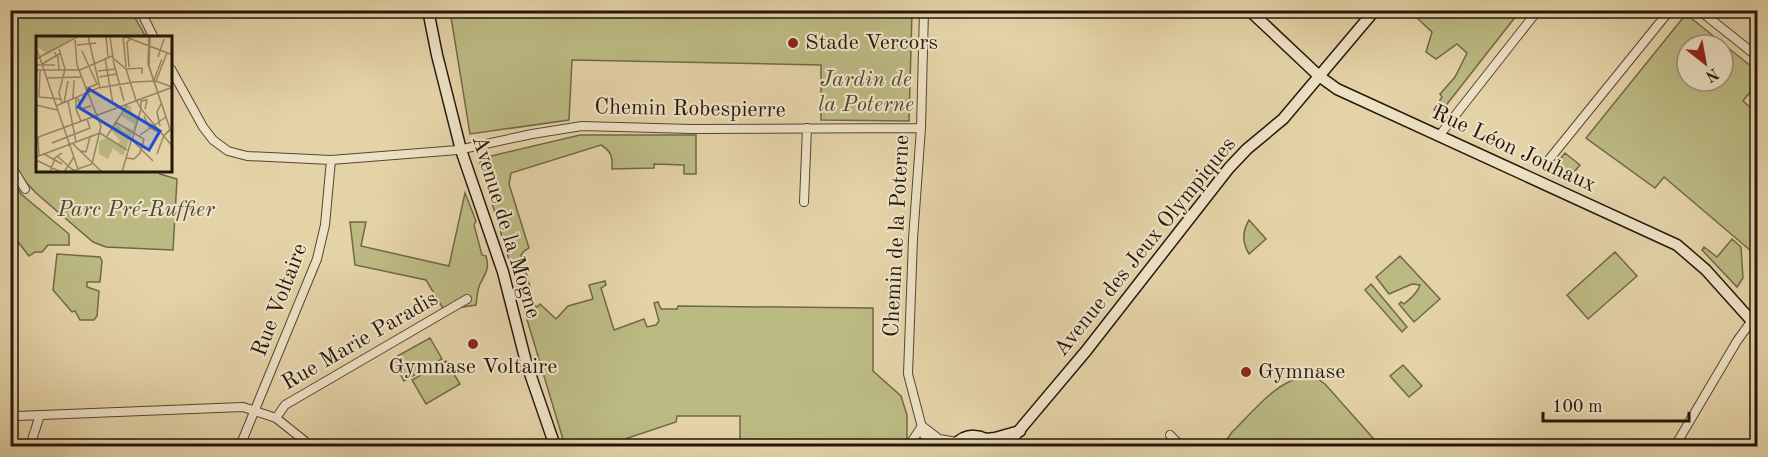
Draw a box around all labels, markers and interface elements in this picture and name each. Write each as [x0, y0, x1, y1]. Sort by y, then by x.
place label: Stade Vercors [805, 32, 938, 54]
north arrow [1675, 33, 1735, 93]
inset map [36, 36, 172, 172]
marker: Stade Vercors [786, 36, 800, 50]
text: N [1702, 64, 1721, 85]
park label: Jardin de la Poterne [818, 69, 914, 116]
street label: Chemin Robespierre [594, 96, 786, 122]
street label: Rue Léon Jouhaux [1429, 101, 1599, 197]
street label: Avenue de la Mogne [468, 133, 544, 321]
street label: Avenue des Jeux Olympiques [1050, 133, 1240, 361]
street label: Chemin de la Poterne [881, 134, 913, 338]
park label: Parc Pré-Ruffier [56, 199, 215, 221]
street label: Rue Voltaire [248, 240, 312, 360]
street label: Rue Marie Paradis [278, 287, 442, 395]
marker: Gymnase Voltaire [466, 337, 480, 351]
place label: Gymnase Voltaire [389, 356, 557, 378]
place label: Gymnase [1258, 361, 1345, 383]
marker: Gymnase [1239, 365, 1253, 379]
scale bar [1543, 385, 1688, 423]
text: 100 m [1552, 398, 1603, 416]

